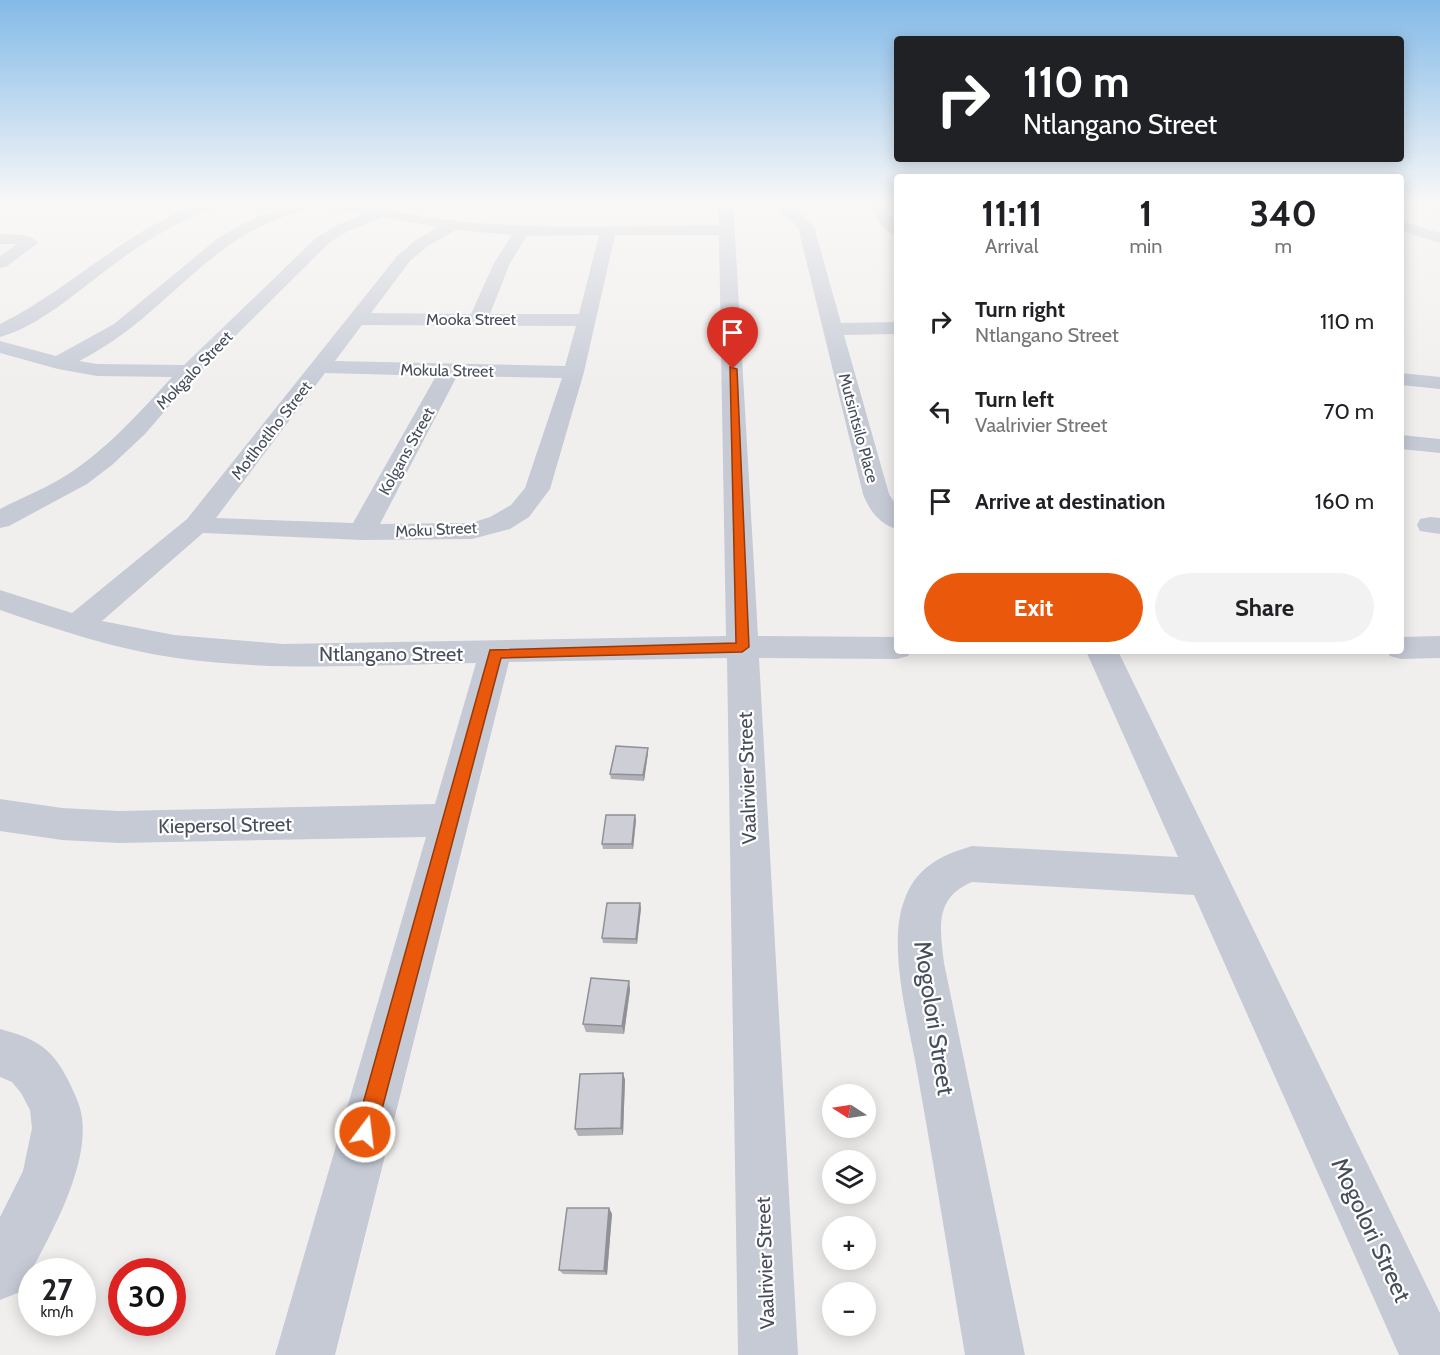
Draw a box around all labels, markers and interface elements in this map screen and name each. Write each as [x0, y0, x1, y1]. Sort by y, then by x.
text: 110 m [1023, 56, 1130, 108]
icon: right [924, 60, 1002, 138]
text: Ntlangano Street [1023, 108, 1217, 141]
text: 11:11 [981, 191, 1042, 235]
text: 1 [1139, 191, 1153, 235]
text: 340 [1250, 191, 1317, 235]
text: Arrival [985, 234, 1038, 258]
text: min [1129, 234, 1162, 258]
text: m [1274, 234, 1292, 258]
text: Turn right [975, 296, 1065, 323]
icon: right [924, 305, 957, 338]
pin [707, 307, 758, 369]
text: 110 m [1320, 308, 1374, 335]
street label: Mooka Street [426, 310, 517, 329]
icon: arrive [716, 316, 749, 349]
text: Ntlangano Street [975, 323, 1119, 347]
street label: Mokgalo Street [152, 327, 237, 413]
street label: Mokula Street [400, 360, 494, 381]
street label: Mutsintsilo Place [835, 371, 882, 485]
street label: Motlhotlho Street [227, 377, 316, 483]
text: Turn left [975, 386, 1054, 413]
icon: left [924, 395, 957, 428]
text: 70 m [1324, 398, 1374, 425]
street label: Kolgans Street [375, 404, 439, 498]
text: Vaalrivier Street [975, 413, 1107, 437]
icon: arrive [924, 485, 957, 518]
text: Arrive at destination [975, 488, 1165, 515]
text: 160 m [1315, 488, 1374, 515]
street label: Moku Street [395, 518, 478, 541]
button: Exit [924, 573, 1143, 642]
button: Share [1155, 573, 1374, 642]
street label: Ntlangano Street [319, 642, 463, 666]
street label: Vaalrivier Street [733, 711, 761, 845]
street label: Kiepersol Street [158, 812, 292, 838]
street label: Mogolori Street [908, 939, 961, 1097]
north arrow [822, 1084, 876, 1138]
map controls [822, 1084, 876, 1336]
position arrow [333, 1100, 397, 1164]
button: layers [822, 1150, 876, 1204]
street label: Mogolori Street [1325, 1153, 1418, 1307]
street label: Vaalrivier Street [751, 1196, 779, 1330]
button: + [822, 1216, 876, 1270]
speed limit sign: 30 [108, 1258, 186, 1336]
text: 27 [41, 1271, 73, 1308]
button: − [822, 1282, 876, 1336]
text: km/h [41, 1303, 73, 1321]

